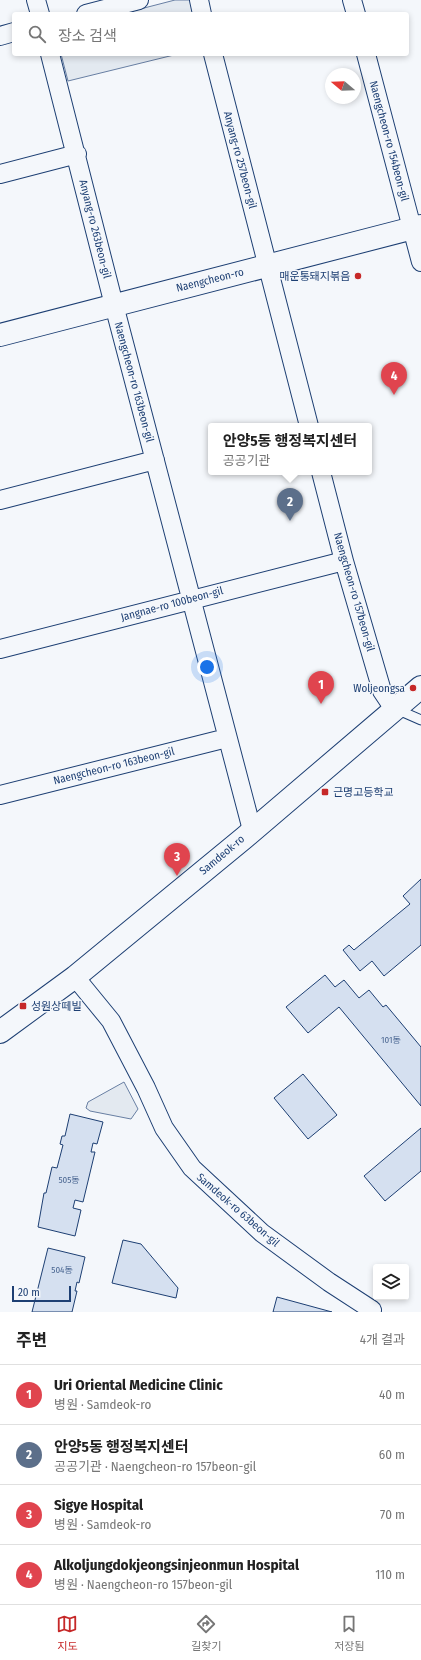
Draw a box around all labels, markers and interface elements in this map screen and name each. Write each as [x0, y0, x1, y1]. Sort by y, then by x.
search box [12, 12, 409, 56]
icon: search [26, 23, 48, 45]
text: 장소 검색 [58, 27, 117, 45]
north arrow [325, 68, 361, 104]
street label: Naengcheon-ro 154beon-gil [367, 79, 411, 203]
street label: Anyang-ro 257beon-gil [221, 110, 259, 210]
street label: Anyang-ro 263beon-gil [76, 178, 114, 280]
street label: Naengcheon-ro [175, 265, 245, 295]
place label: 매운통돼지볶음 [279, 270, 350, 283]
marker: 매운통돼지볶음 [353, 271, 363, 281]
street label: Naengcheon-ro 163beon-gil [112, 320, 156, 444]
pin: 4 [381, 362, 407, 395]
popup [208, 423, 372, 475]
text: 안양5동 행정복지센터 [223, 432, 357, 450]
text: 공공기관 [223, 453, 271, 468]
pin: 2 [277, 488, 303, 521]
street label: Naengcheon-ro 157beon-gil [331, 531, 377, 653]
street label: Jangnae-ro 100beon-gil [119, 584, 225, 624]
your location [197, 657, 217, 677]
pin: 1 [308, 671, 334, 704]
place label: Woljeongsa [353, 682, 405, 695]
marker: Woljeongsa [408, 683, 418, 693]
street label: Naengcheon-ro 163beon-gil [52, 745, 176, 787]
place label: 근명고등학교 [333, 786, 394, 799]
marker: 근명고등학교 [320, 787, 330, 797]
street label: Samdeok-ro [197, 832, 247, 878]
pin: 3 [164, 843, 190, 876]
place label: 성원상떼빌 [31, 1000, 82, 1013]
marker: 성원상떼빌 [18, 1001, 28, 1011]
house number: 101동 [381, 1035, 401, 1045]
street label: Samdeok-ro 63beon-gil [194, 1171, 282, 1249]
house number: 505동 [58, 1175, 80, 1185]
map controls [373, 1264, 409, 1300]
button: layers [373, 1264, 409, 1300]
house number: 504동 [51, 1265, 73, 1275]
scale bar [12, 1284, 71, 1303]
text: 20 m [18, 1286, 40, 1299]
text: 주변 [16, 1330, 47, 1351]
text: 4개 결과 [360, 1332, 405, 1347]
text: Uri Oriental Medicine Clinic [54, 1376, 223, 1394]
text: 1 [26, 1387, 32, 1402]
text: 40 m [379, 1387, 405, 1402]
text: 병원 · Samdeok-ro [54, 1397, 151, 1412]
text: 안양5동 행정복지센터 [54, 1438, 189, 1456]
text: 2 [26, 1447, 32, 1462]
text: 60 m [379, 1447, 405, 1462]
text: 공공기관 · Naengcheon-ro 157beon-gil [54, 1459, 256, 1474]
text: Sigye Hospital [54, 1496, 143, 1514]
text: 3 [26, 1507, 32, 1522]
text: 70 m [380, 1507, 405, 1522]
text: 병원 · Samdeok-ro [54, 1517, 151, 1532]
text: Alkoljungdokjeongsinjeonmun Hospital [54, 1556, 299, 1574]
text: 4 [26, 1567, 32, 1582]
text: 110 m [375, 1567, 405, 1582]
text: 병원 · Naengcheon-ro 157beon-gil [54, 1577, 232, 1592]
tab: 지도 [56, 1613, 78, 1653]
tab: 길찾기 [191, 1613, 222, 1653]
tab: 저장됨 [334, 1613, 365, 1653]

